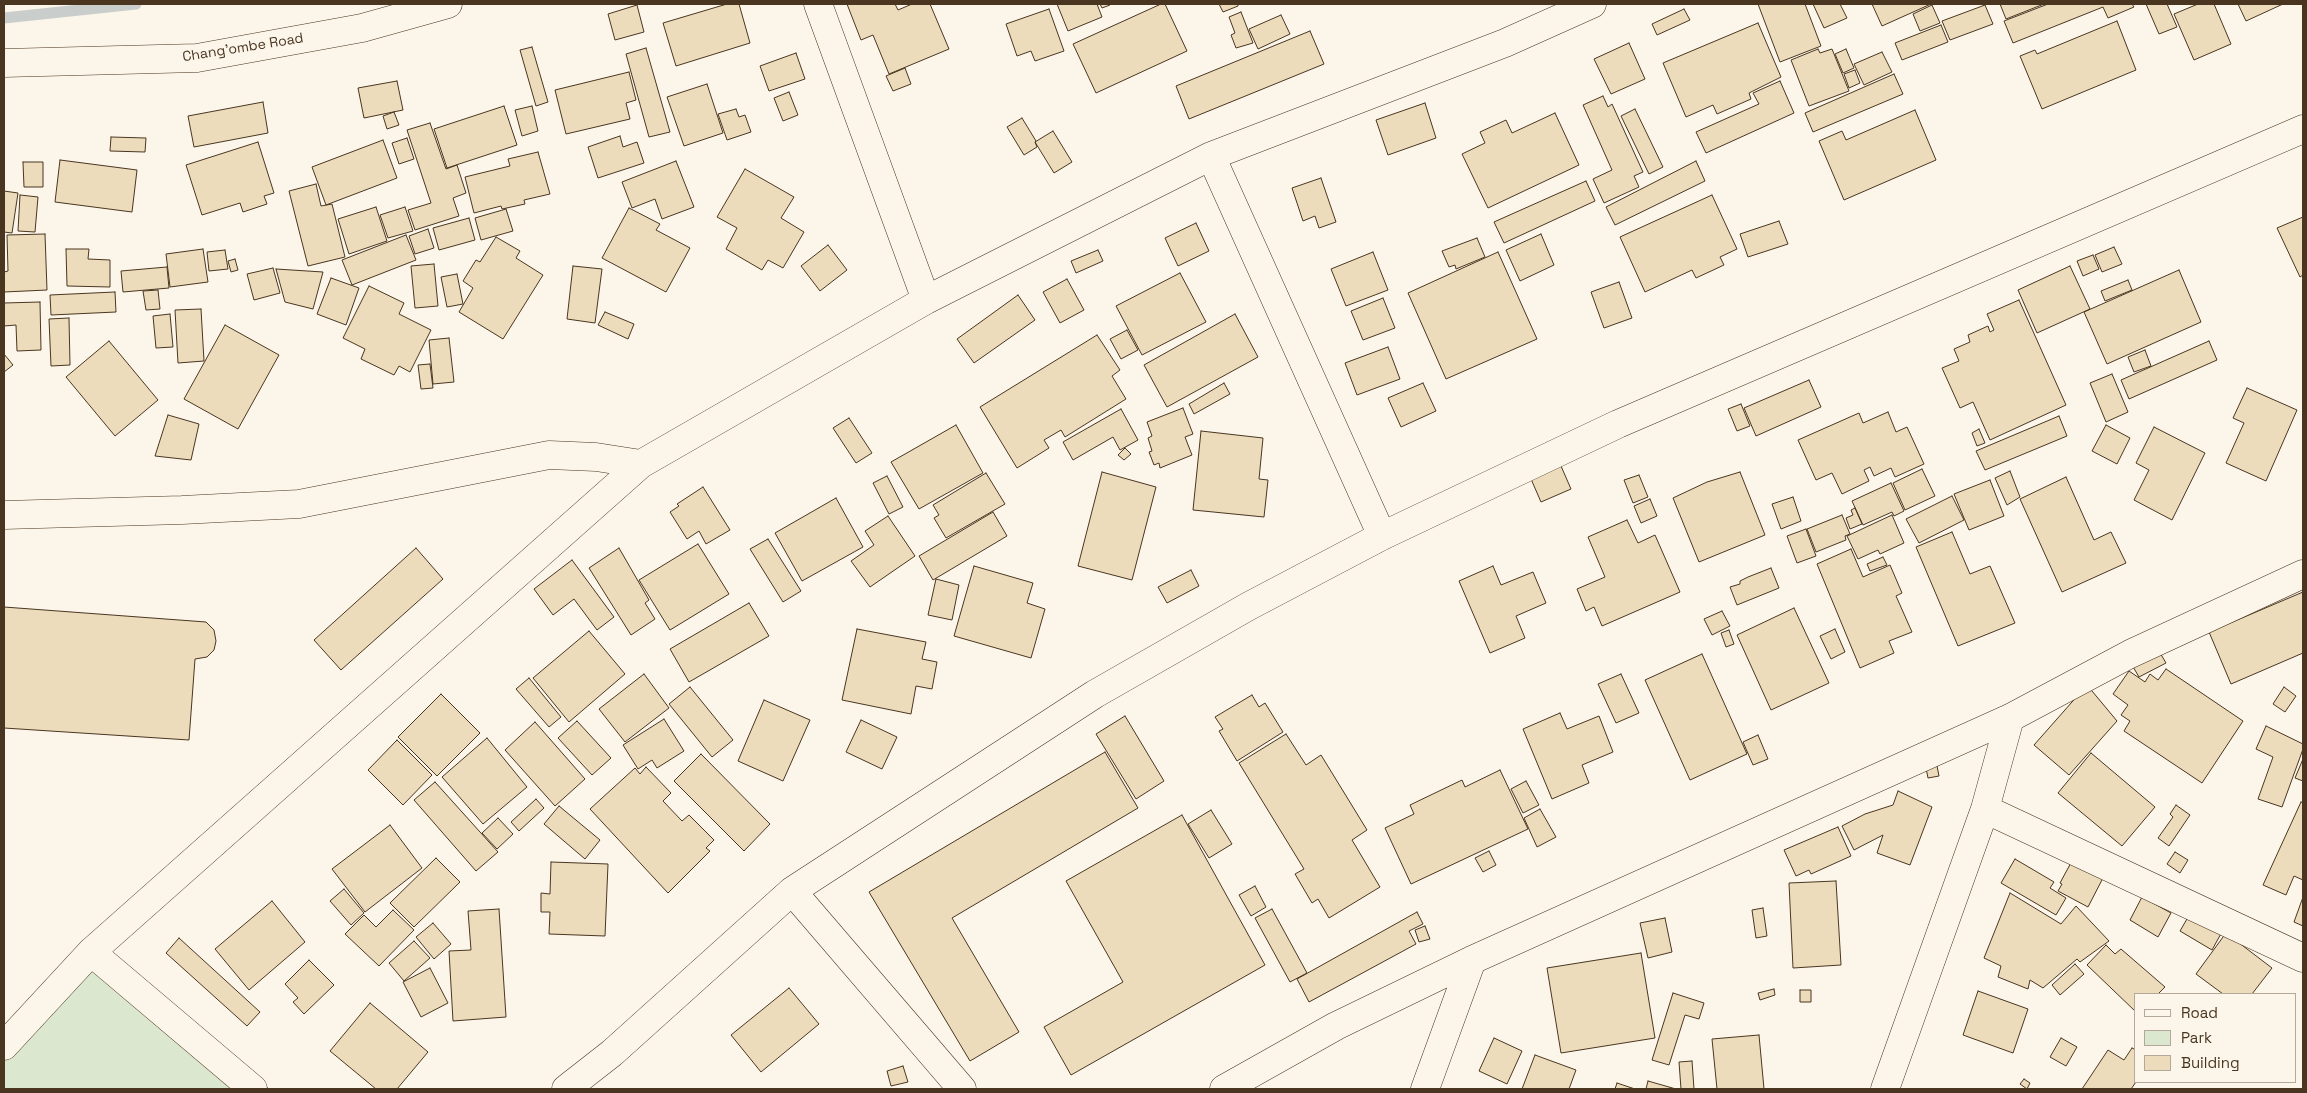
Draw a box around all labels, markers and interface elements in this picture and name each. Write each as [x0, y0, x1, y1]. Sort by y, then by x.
street label: Chang'ombe Road [181, 30, 305, 66]
legend [2134, 993, 2297, 1083]
text: Road [2181, 1003, 2218, 1022]
text: Park [2181, 1028, 2212, 1047]
text: Building [2181, 1053, 2240, 1072]

